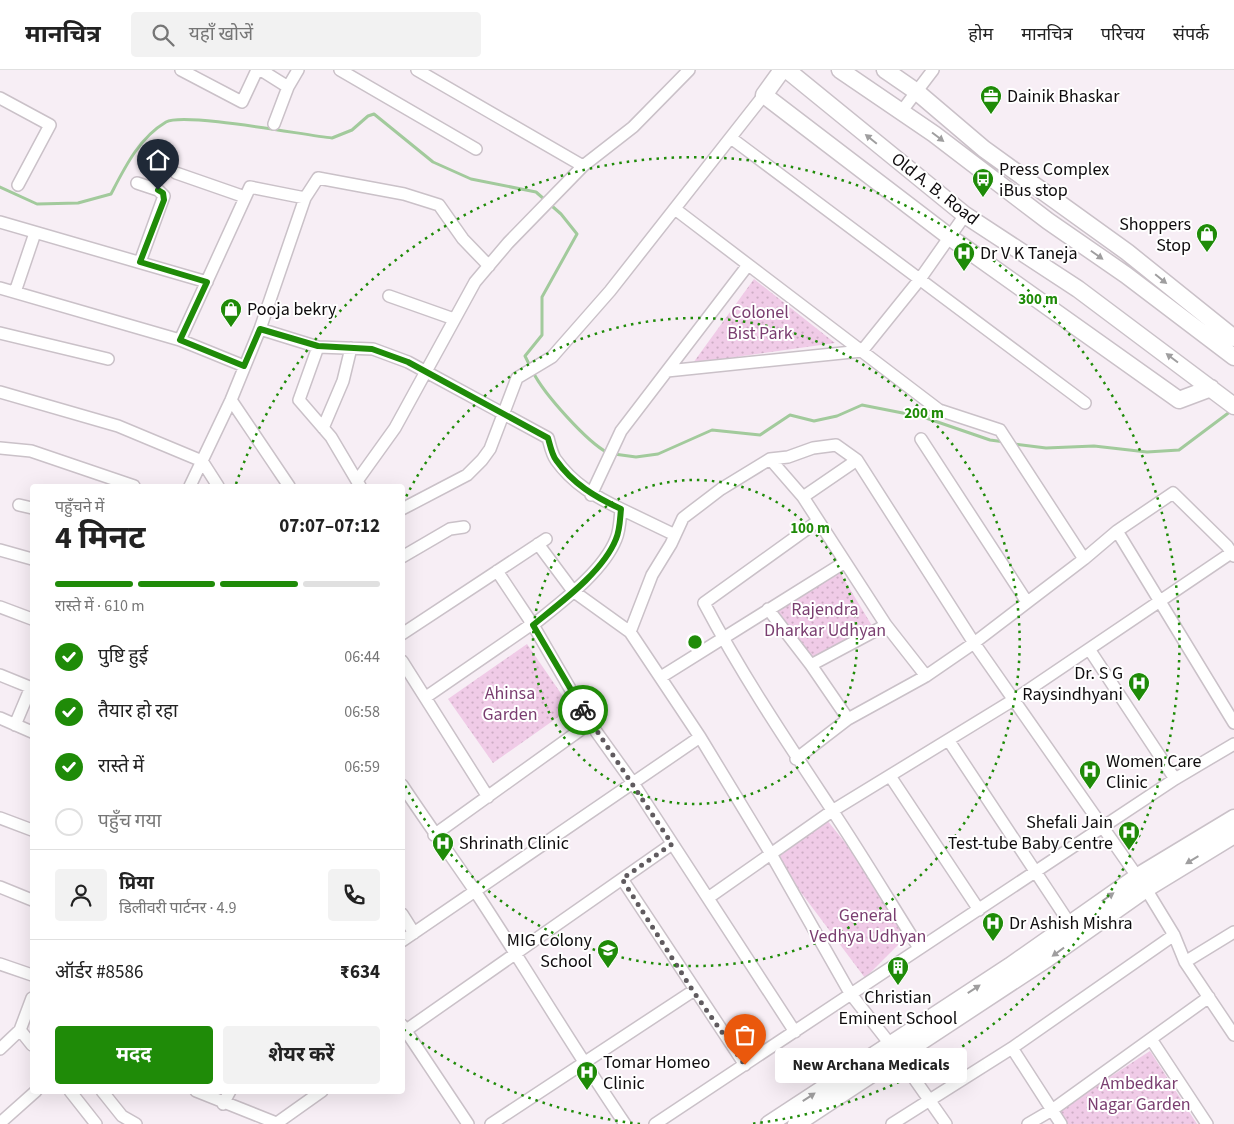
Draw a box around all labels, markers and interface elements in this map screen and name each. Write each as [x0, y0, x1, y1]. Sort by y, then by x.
search box [131, 12, 481, 57]
text: मानचित्र [25, 17, 101, 52]
icon: search [149, 21, 177, 49]
text: यहाँ खोजें [189, 21, 253, 48]
text: होम [968, 22, 993, 47]
text: मानचित्र [1021, 22, 1073, 47]
text: परिचय [1101, 22, 1145, 47]
text: संपर्क [1173, 22, 1209, 47]
office icon: Dainik Bhaskar [979, 84, 1003, 115]
place label: Dainik Bhaskar [1007, 84, 1120, 109]
one-way arrow [931, 132, 945, 142]
one-way arrow [865, 133, 878, 144]
pin [137, 139, 179, 190]
icon: home [144, 146, 172, 174]
street label: Old A. B. Road [886, 147, 984, 231]
place label: Press Complex iBus stop [999, 157, 1109, 203]
bus stop icon: Press Complex iBus stop [971, 167, 995, 198]
place label: Shoppers Stop [1119, 212, 1191, 258]
shop icon: Shoppers Stop [1195, 222, 1219, 253]
hospital icon: Dr V K Taneja [952, 241, 976, 272]
place label: Dr V K Taneja [980, 241, 1078, 266]
one-way arrow [1090, 250, 1103, 260]
one-way arrow [1154, 273, 1167, 284]
text: 300 m [1018, 289, 1058, 310]
shop icon: Pooja bekry [219, 297, 243, 328]
place label: Pooja bekry [247, 297, 337, 322]
park label: Colonel Bist Park [727, 300, 793, 346]
one-way arrow [1166, 353, 1179, 364]
text: 200 m [904, 403, 944, 424]
text: पहुँचने में [55, 496, 104, 518]
text: 07:07–07:12 [279, 513, 380, 540]
text: 4 मिनट [55, 515, 145, 561]
text: 100 m [790, 518, 830, 539]
text: रास्ते में · 610 m [55, 595, 145, 617]
park label: Rajendra Dharkar Udhyan [764, 597, 886, 643]
centre of rings [686, 633, 704, 651]
icon: check [55, 643, 83, 671]
text: पुष्टि हुई [98, 643, 148, 670]
text: 06:44 [344, 646, 380, 668]
place label: Dr. S G Raysindhyani [1022, 661, 1123, 707]
hospital icon: Dr. S G Raysindhyani [1127, 671, 1151, 702]
park label: Ahinsa Garden [482, 681, 538, 727]
courier [558, 685, 608, 735]
icon: bike [569, 696, 597, 724]
icon: check [55, 698, 83, 726]
text: तैयार हो रहा [98, 698, 178, 725]
text: 06:58 [344, 701, 380, 723]
place label: Women Care Clinic [1106, 749, 1202, 795]
icon: check [55, 753, 83, 781]
text: रास्ते में [98, 753, 144, 780]
text: 06:59 [344, 756, 380, 778]
hospital icon: Women Care Clinic [1078, 759, 1102, 790]
text: पहुँच गया [98, 808, 161, 835]
place label: Shefali Jain Test-tube Baby Centre [948, 810, 1113, 856]
hospital icon: Shefali Jain Test-tube Baby Centre [1117, 820, 1141, 851]
hospital icon: Shrinath Clinic [431, 831, 455, 862]
place label: Shrinath Clinic [459, 831, 569, 856]
one-way arrow [1186, 856, 1199, 865]
button: person [55, 869, 107, 921]
button: phone [328, 869, 380, 921]
text: प्रिया [119, 870, 154, 897]
one-way arrow [1102, 892, 1115, 902]
text: डिलीवरी पार्टनर · 4.9 [119, 897, 236, 919]
park label: General Vedhya Udhyan [810, 903, 926, 949]
hospital icon: Dr Ashish Mishra [981, 911, 1005, 942]
place label: Dr Ashish Mishra [1009, 911, 1133, 936]
place label: MIG Colony School [507, 928, 593, 974]
school or university icon: MIG Colony School [596, 938, 620, 969]
one-way arrow [1051, 947, 1065, 957]
building icon: Christian Eminent School [886, 955, 910, 986]
text: ऑर्डर #8586 [55, 959, 143, 986]
text: ₹634 [340, 959, 380, 986]
one-way arrow [968, 984, 981, 994]
place label: Christian Eminent School [839, 985, 957, 1031]
pin [724, 1014, 766, 1065]
icon: bag [731, 1021, 759, 1049]
button: मदद [55, 1026, 213, 1084]
button: शेयर करें [223, 1026, 380, 1084]
callout: New Archana Medicals [775, 1048, 968, 1082]
place label: Tomar Homeo Clinic [603, 1050, 710, 1096]
text: New Archana Medicals [792, 1054, 950, 1076]
hospital icon: Tomar Homeo Clinic [575, 1060, 599, 1091]
park label: Ambedkar Nagar Garden [1087, 1071, 1191, 1117]
one-way arrow [803, 1092, 816, 1102]

